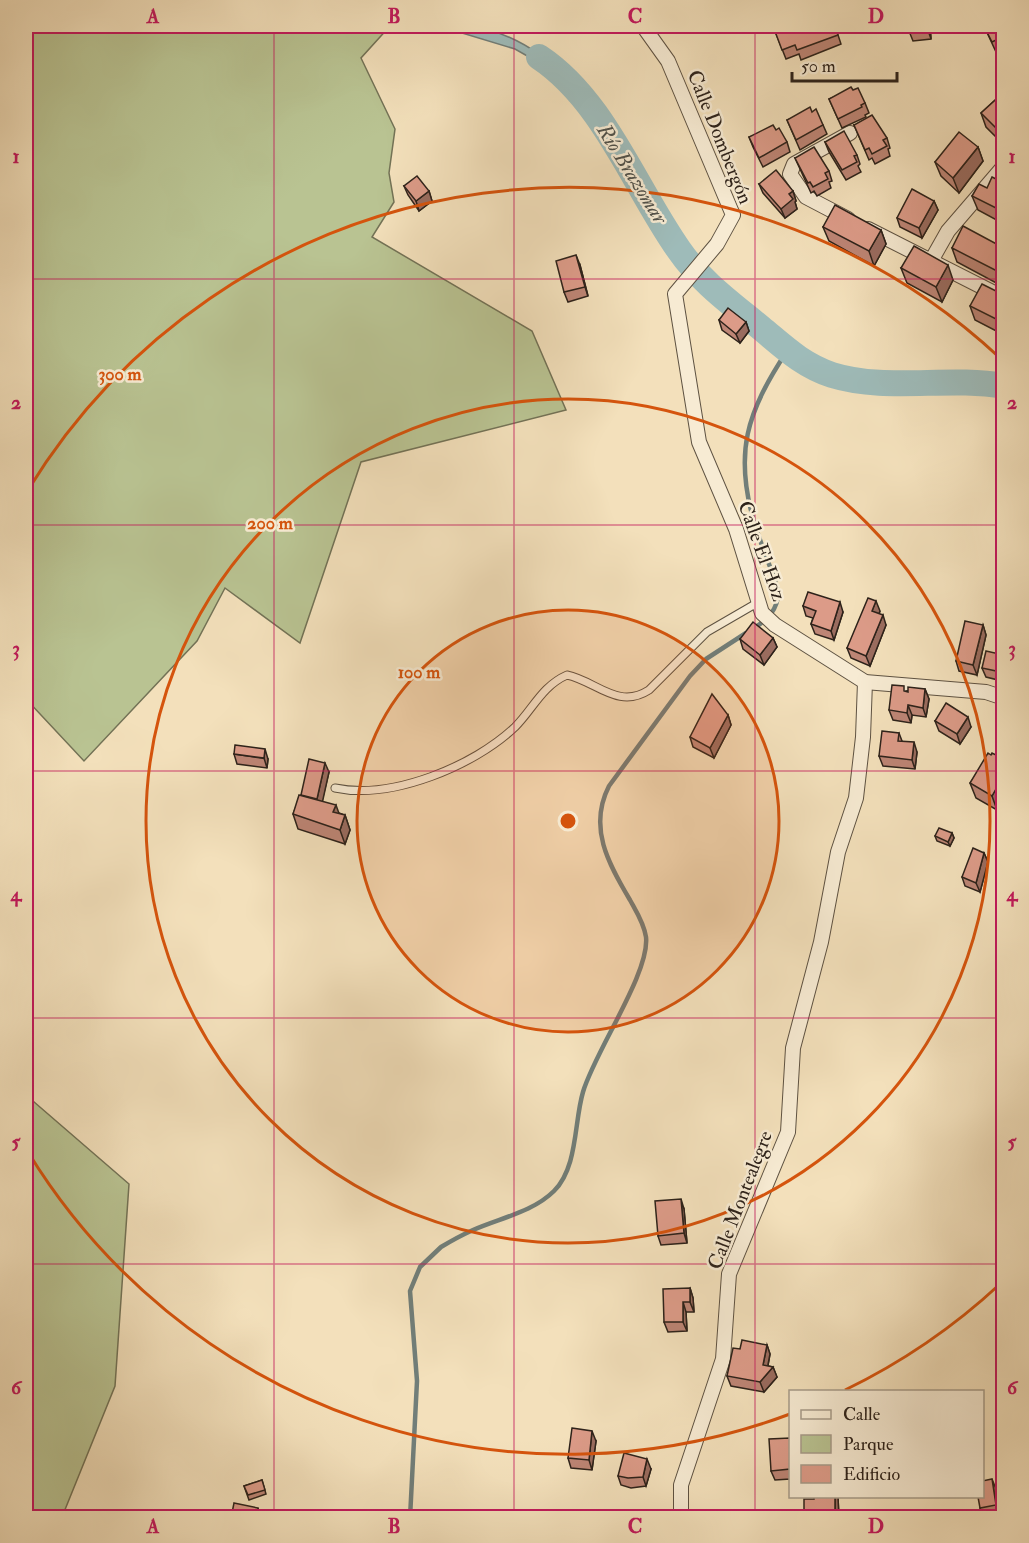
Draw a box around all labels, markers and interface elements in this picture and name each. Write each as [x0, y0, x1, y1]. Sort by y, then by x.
text: A [146, 4, 160, 29]
text: B [387, 4, 401, 29]
text: C [628, 4, 642, 29]
text: D [868, 4, 884, 29]
scale bar [792, 45, 897, 83]
text: 50 m [801, 55, 836, 78]
street label: Calle Dombergón [682, 66, 758, 208]
water label: Río Brazomar [590, 118, 674, 230]
text: 1 [12, 144, 20, 169]
text: 1 [1008, 144, 1016, 169]
text: 300 m [98, 363, 143, 386]
text: 2 [11, 390, 21, 415]
text: 2 [1007, 390, 1017, 415]
street label: Calle El Hoz [732, 498, 792, 605]
text: 200 m [247, 512, 294, 535]
text: 3 [12, 636, 20, 661]
text: 3 [1008, 636, 1016, 661]
text: 100 m [398, 661, 441, 684]
centre of rings [558, 811, 578, 831]
text: 4 [10, 882, 23, 907]
text: 4 [1006, 882, 1019, 907]
street label: Calle Montealegre [702, 1127, 778, 1273]
text: 5 [12, 1129, 22, 1154]
text: 5 [1008, 1129, 1018, 1154]
text: 6 [11, 1375, 23, 1400]
text: 6 [1007, 1375, 1019, 1400]
legend [789, 1390, 984, 1498]
text: Calle [843, 1403, 881, 1426]
text: Parque [843, 1433, 894, 1456]
text: Edificio [843, 1463, 900, 1486]
text: A [146, 1514, 160, 1539]
text: B [387, 1514, 401, 1539]
text: C [628, 1514, 642, 1539]
text: D [868, 1514, 884, 1539]

